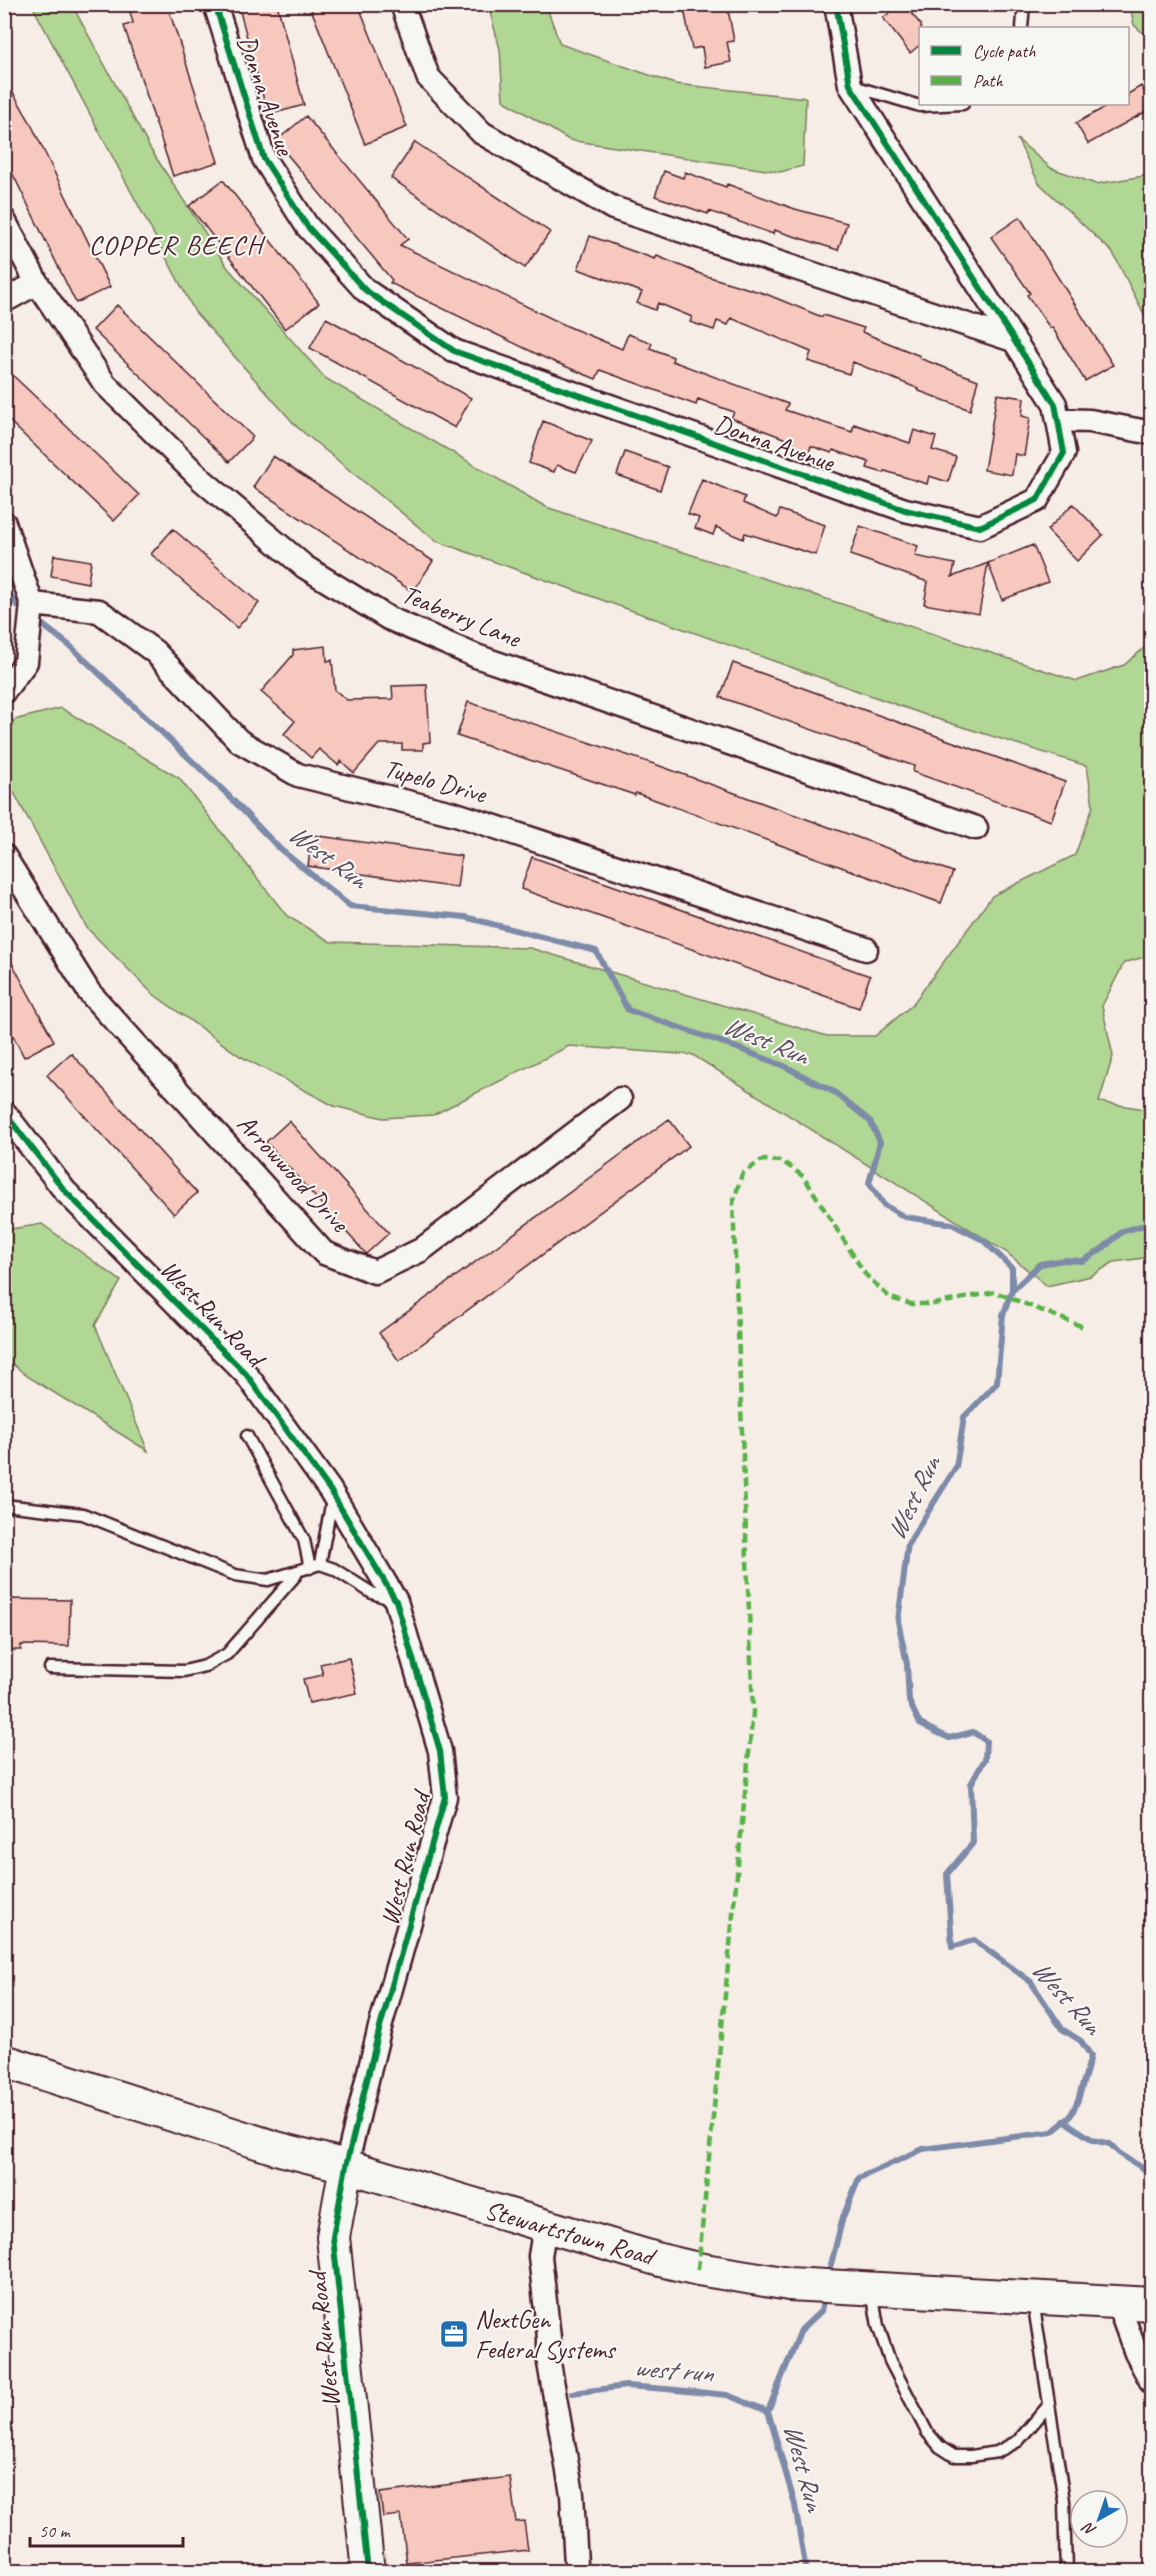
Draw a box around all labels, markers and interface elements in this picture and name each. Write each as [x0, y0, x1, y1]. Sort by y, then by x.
legend [919, 27, 1129, 105]
street label: Donna Avenue [230, 31, 302, 161]
text: Cycle path [973, 40, 1036, 62]
text: Path [973, 70, 1003, 92]
district label: COPPER BEECH [89, 228, 267, 262]
street label: Donna Avenue [710, 407, 840, 479]
street label: Teaberry Lane [397, 577, 526, 655]
street label: Tupelo Drive [381, 752, 491, 811]
water label: West Run [282, 816, 376, 898]
water label: West Run [718, 1008, 816, 1073]
street label: Arrowwood Drive [230, 1107, 357, 1240]
street label: West Run Road [153, 1253, 273, 1376]
water label: West Run [878, 1448, 949, 1545]
street label: West Run Road [373, 1786, 438, 1929]
water label: West Run [1025, 1953, 1111, 2043]
street label: Stewartstown Road [481, 2193, 661, 2274]
street label: West Run Road [300, 2267, 347, 2409]
place label: NextGen Federal Systems [475, 2303, 617, 2366]
office icon: NextGen Federal Systems [438, 2318, 470, 2350]
water label: west run [632, 2350, 717, 2390]
water label: West Run [776, 2420, 833, 2517]
north arrow [1069, 2489, 1129, 2549]
scale bar [30, 2510, 183, 2548]
text: N [1077, 2517, 1100, 2541]
text: 50 m [39, 2520, 72, 2542]

